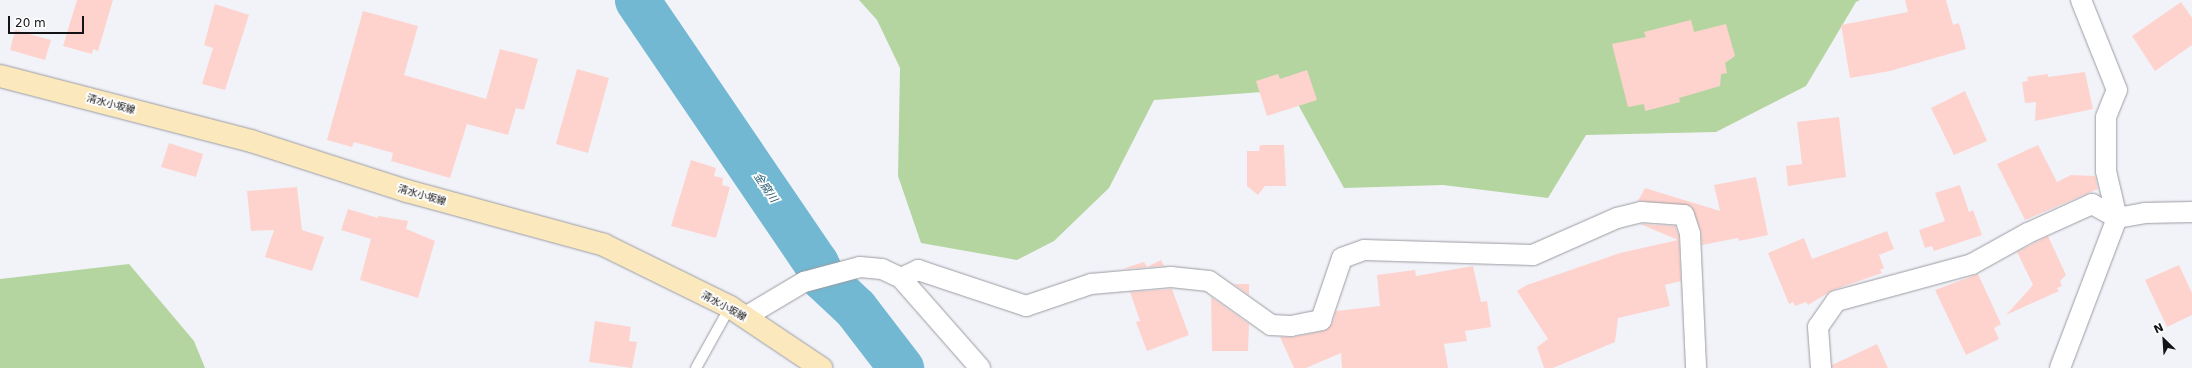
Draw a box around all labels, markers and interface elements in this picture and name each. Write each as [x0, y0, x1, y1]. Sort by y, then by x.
scale bar [10, 8, 86, 34]
text: 20 m [15, 16, 46, 30]
street label: 清水小坂線 [85, 92, 137, 116]
water label: 金腐川 [750, 171, 780, 205]
street label: 清水小坂線 [396, 182, 448, 208]
street label: 清水小坂線 [699, 289, 749, 323]
north arrow [2144, 320, 2184, 360]
text: N [2152, 321, 2166, 337]

